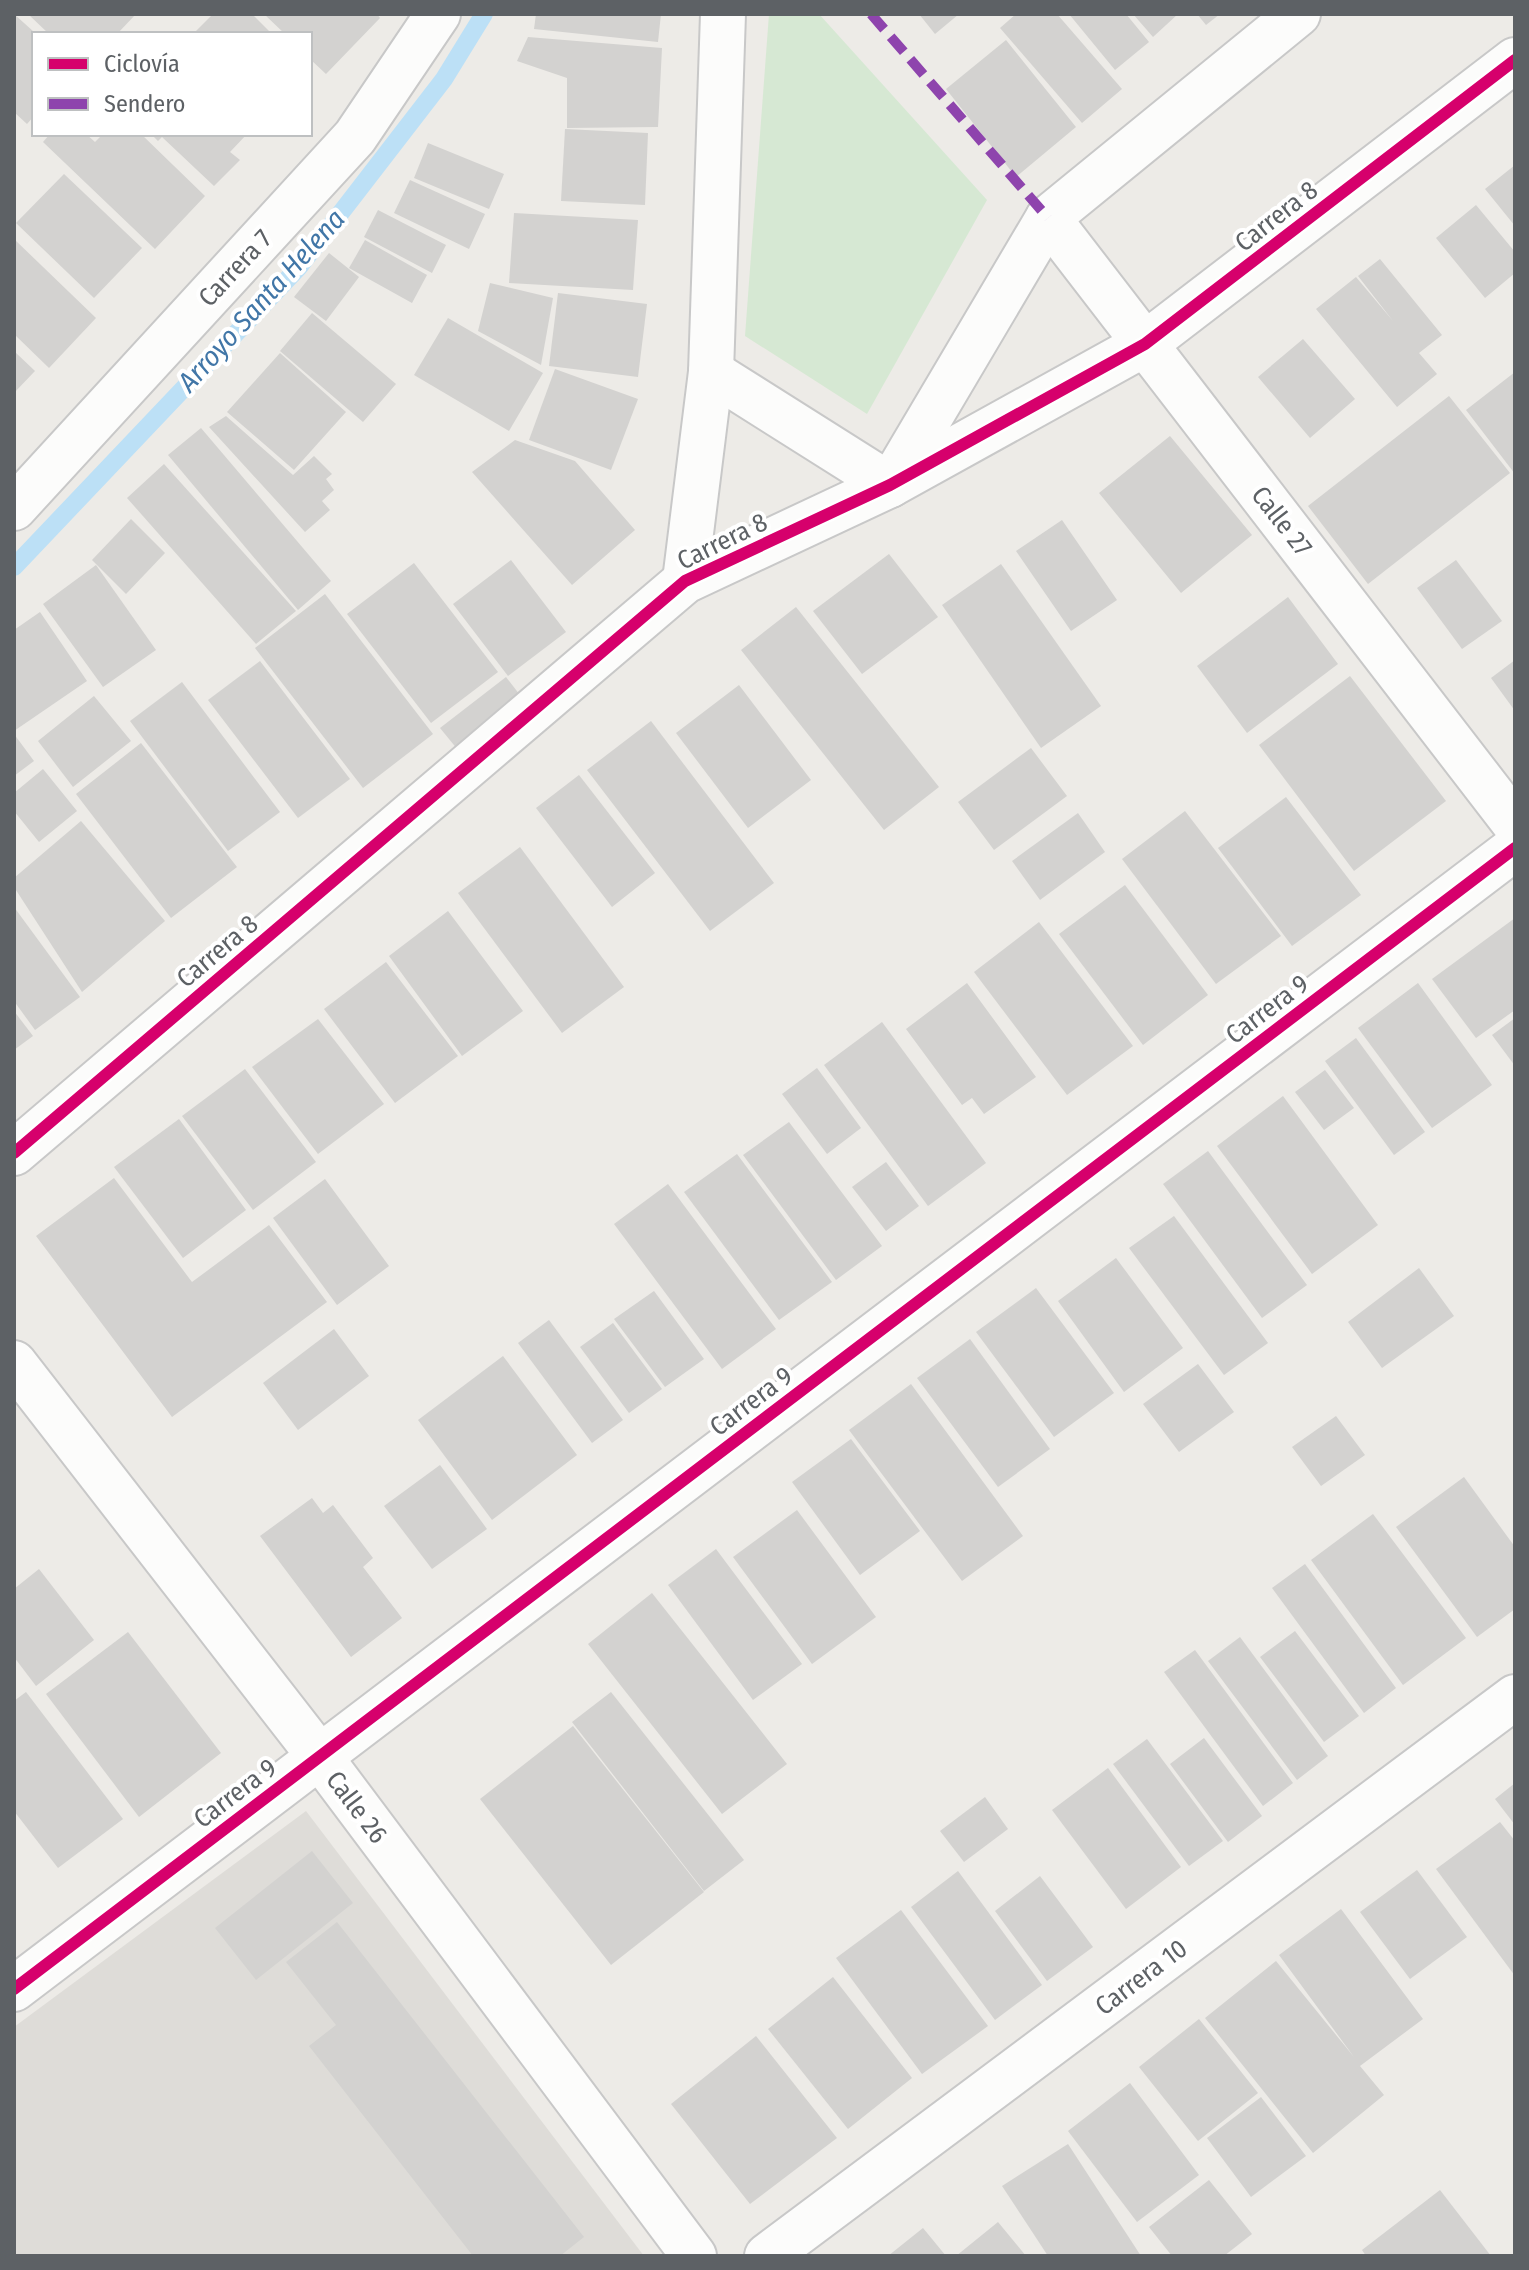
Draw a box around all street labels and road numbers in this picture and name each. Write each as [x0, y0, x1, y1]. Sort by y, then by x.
street label: Carrera 8 [1229, 175, 1324, 258]
street label: Carrera 7 [192, 224, 279, 313]
street label: Calle 27 [1245, 480, 1318, 562]
street label: Carrera 8 [672, 506, 772, 576]
street label: Carrera 8 [171, 909, 264, 994]
street label: Carrera 9 [1220, 968, 1315, 1051]
street label: Carrera 9 [704, 1360, 799, 1443]
street label: Carrera 9 [188, 1752, 283, 1835]
street label: Calle 26 [319, 1765, 394, 1850]
street label: Carrera 10 [1089, 1933, 1193, 2022]

